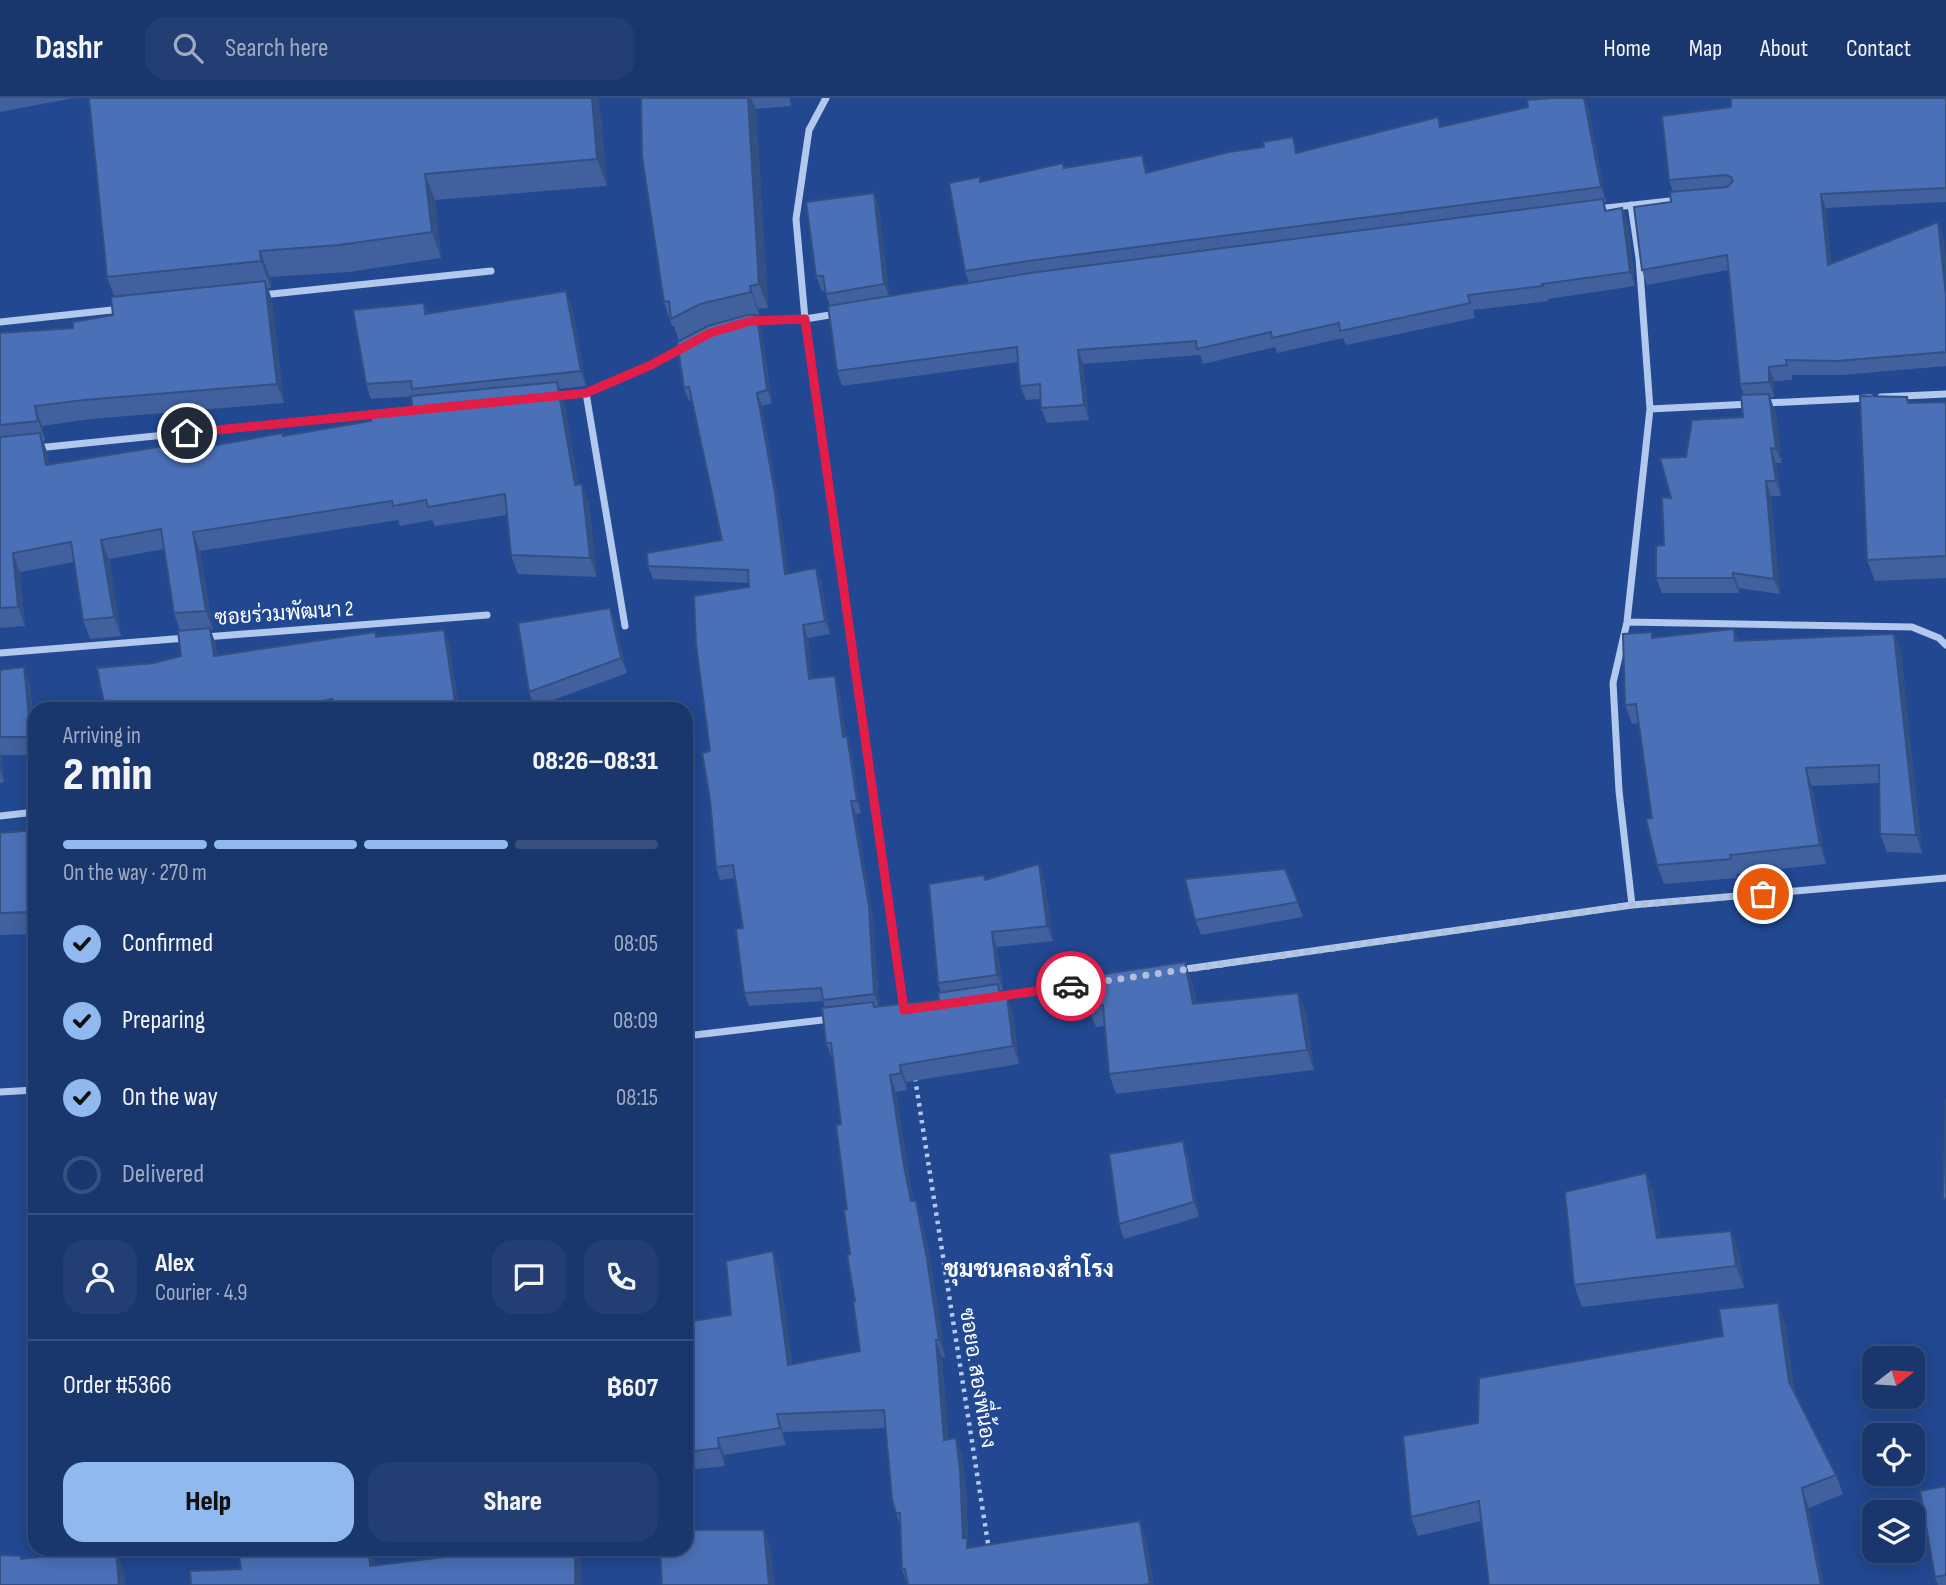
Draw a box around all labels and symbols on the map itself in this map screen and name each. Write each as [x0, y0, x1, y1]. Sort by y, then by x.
pin [157, 403, 217, 463]
street label: ซอยร่วมพัฒนา 2 [214, 596, 354, 631]
pin [1733, 864, 1793, 924]
courier [1036, 951, 1106, 1021]
district label: ชุมชนคลองสำโรง [944, 1253, 1114, 1286]
street label: ซอยอ. สองพี่น้อง [954, 1305, 1009, 1450]
north arrow [1862, 1346, 1925, 1409]

